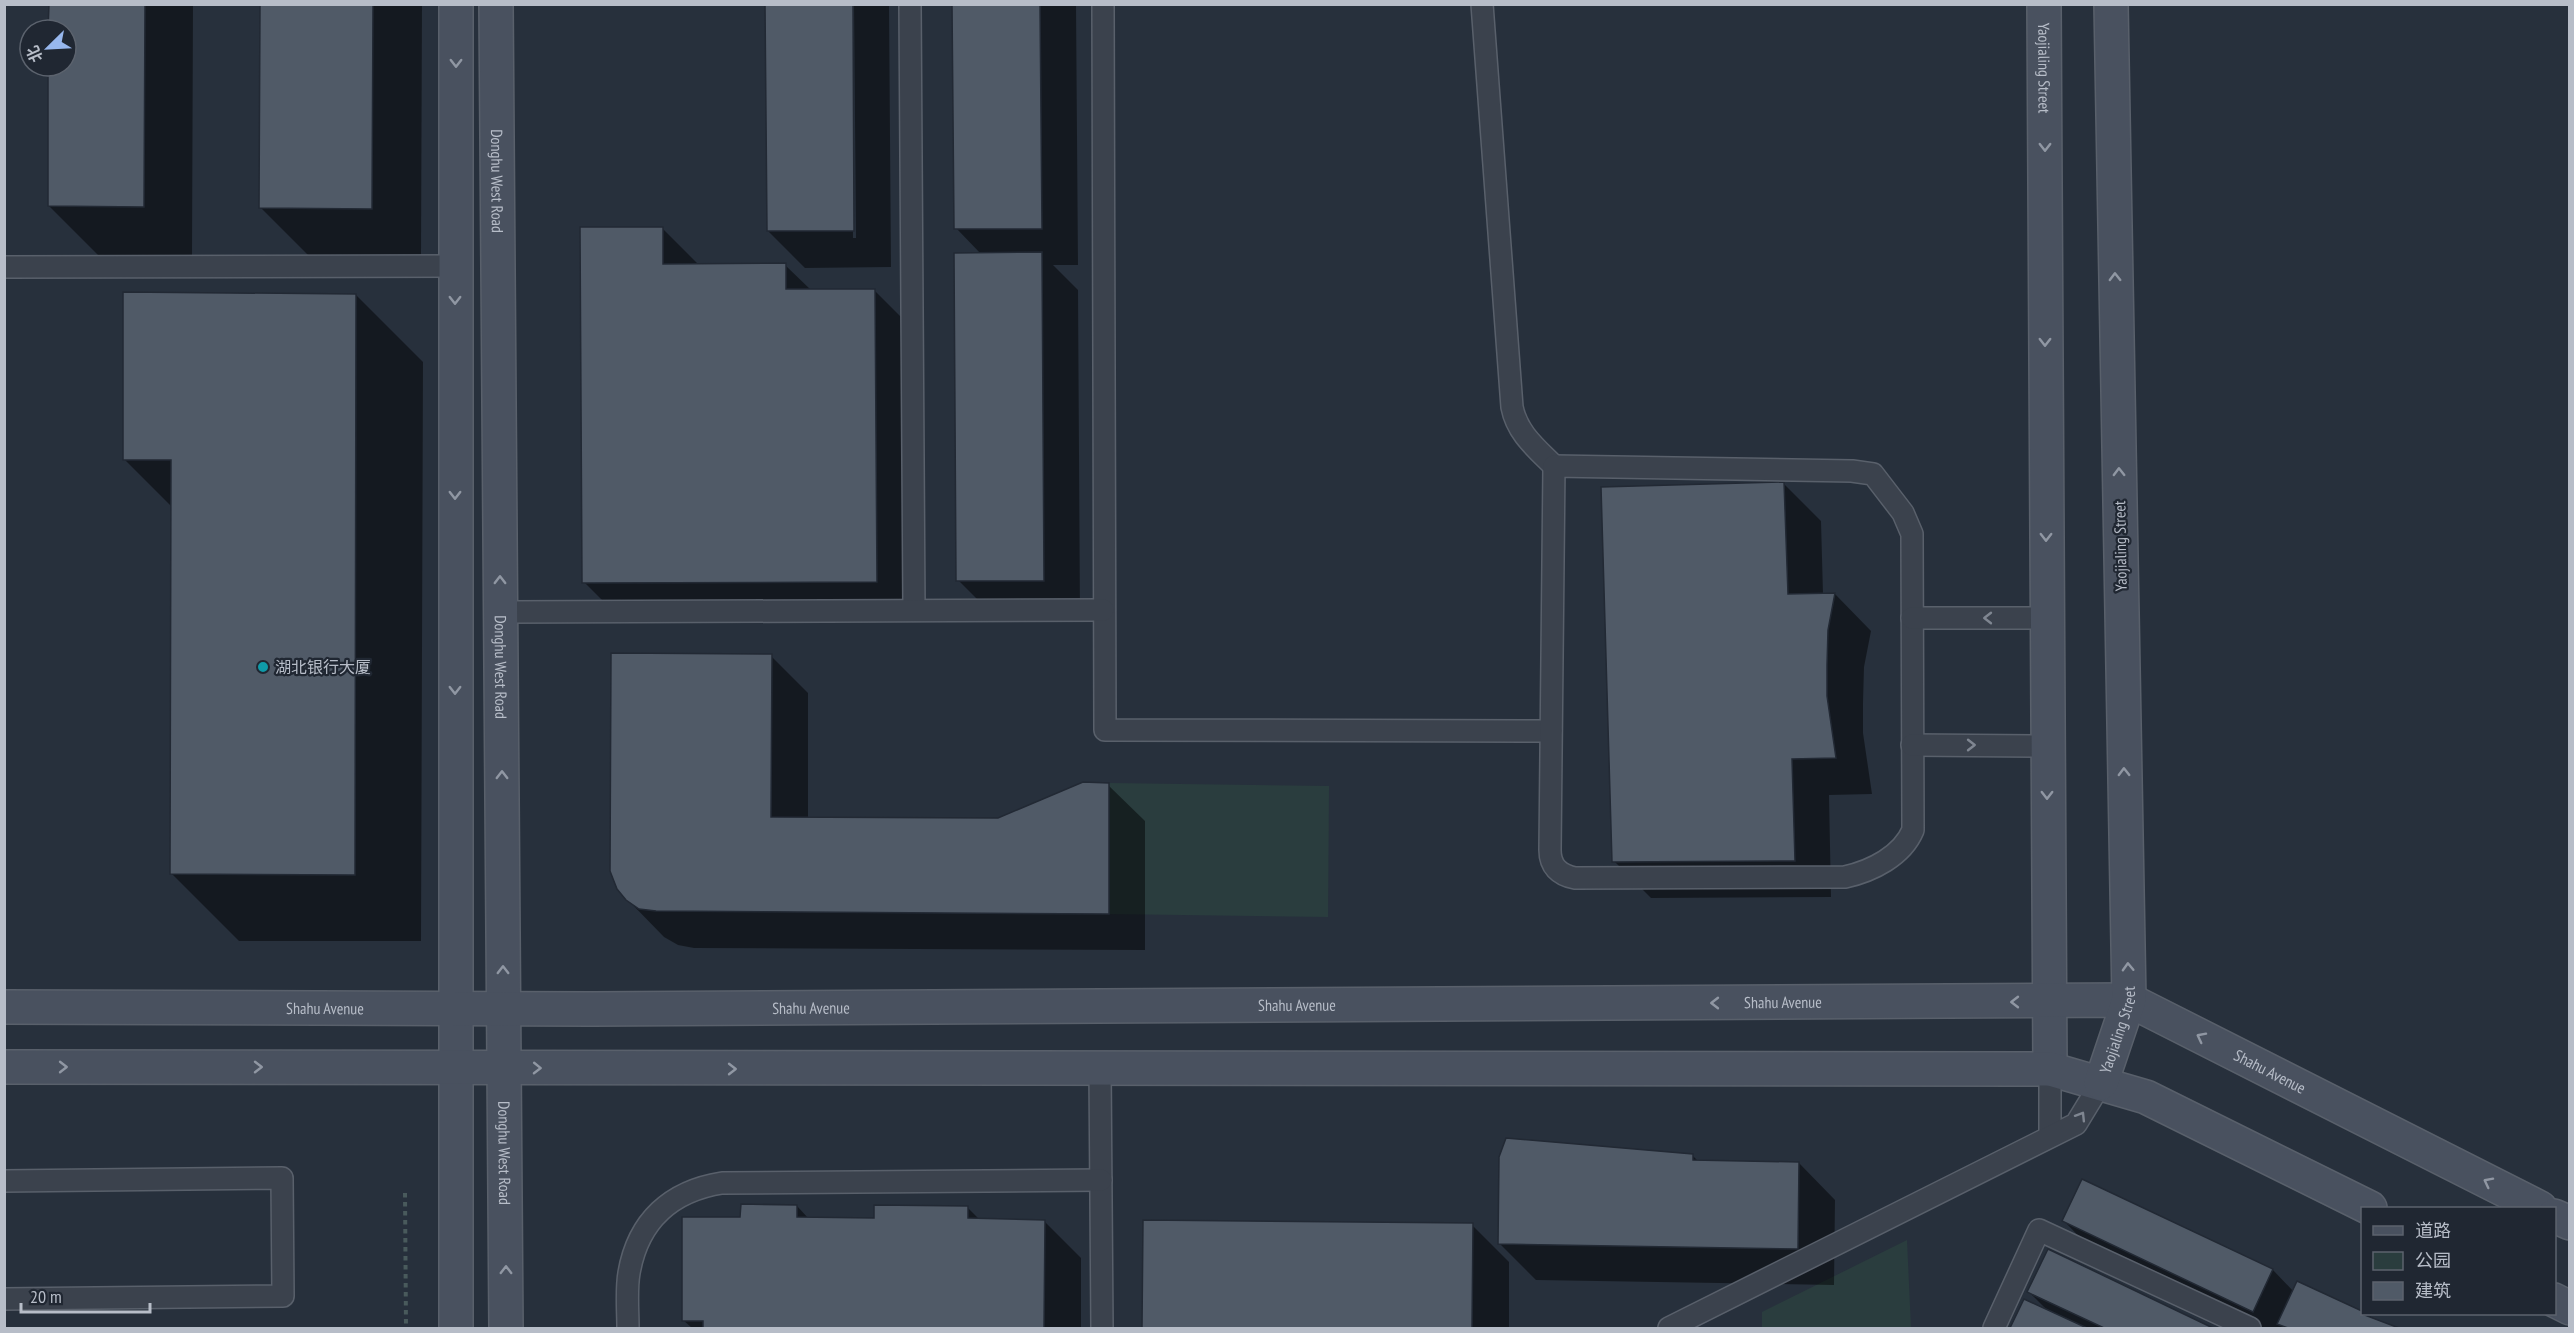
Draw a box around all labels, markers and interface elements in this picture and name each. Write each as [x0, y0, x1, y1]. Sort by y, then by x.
north arrow [18, 18, 78, 78]
street label: Yaojialing Street [2034, 23, 2055, 114]
text: 北 [22, 43, 47, 65]
one-way arrow [450, 58, 462, 67]
street label: Donghu West Road [487, 129, 508, 233]
one-way arrow [2039, 142, 2051, 151]
one-way arrow [2109, 272, 2122, 281]
one-way arrow [449, 295, 461, 304]
one-way arrow [2039, 337, 2051, 346]
one-way arrow [2113, 467, 2125, 476]
one-way arrow [449, 490, 461, 499]
street label: Yaojialing Street [2109, 500, 2131, 591]
one-way arrow [2040, 532, 2052, 541]
one-way arrow [494, 576, 506, 585]
one-way arrow [1983, 612, 1992, 624]
street label: Donghu West Road [491, 615, 511, 719]
place label: 湖北银行大厦 [275, 657, 371, 677]
marker: 湖北银行大厦 [256, 660, 270, 674]
one-way arrow [449, 685, 461, 694]
one-way arrow [1966, 739, 1975, 751]
one-way arrow [2118, 767, 2130, 776]
one-way arrow [496, 771, 508, 780]
one-way arrow [2041, 790, 2053, 799]
one-way arrow [2122, 962, 2135, 971]
one-way arrow [497, 966, 509, 975]
street label: Yaojialing Street [2095, 985, 2139, 1076]
street label: Shahu Avenue [1744, 992, 1822, 1012]
street label: Shahu Avenue [1258, 995, 1336, 1015]
one-way arrow [2011, 996, 2020, 1008]
street label: Shahu Avenue [772, 997, 850, 1018]
one-way arrow [1711, 997, 1720, 1009]
street label: Shahu Avenue [286, 998, 364, 1018]
one-way arrow [2197, 1033, 2208, 1045]
street label: Shahu Avenue [2231, 1045, 2309, 1098]
one-way arrow [58, 1061, 67, 1073]
one-way arrow [253, 1061, 262, 1073]
one-way arrow [532, 1062, 541, 1074]
one-way arrow [727, 1063, 736, 1075]
street label: Donghu West Road [494, 1101, 515, 1205]
one-way arrow [2073, 1112, 2085, 1122]
one-way arrow [2483, 1178, 2494, 1189]
legend [2361, 1207, 2556, 1315]
text: 道路 [2415, 1219, 2451, 1242]
text: 公园 [2415, 1249, 2451, 1272]
one-way arrow [500, 1266, 512, 1275]
scale bar [21, 1276, 150, 1314]
text: 建筑 [2415, 1279, 2451, 1302]
text: 20 m [30, 1285, 62, 1308]

